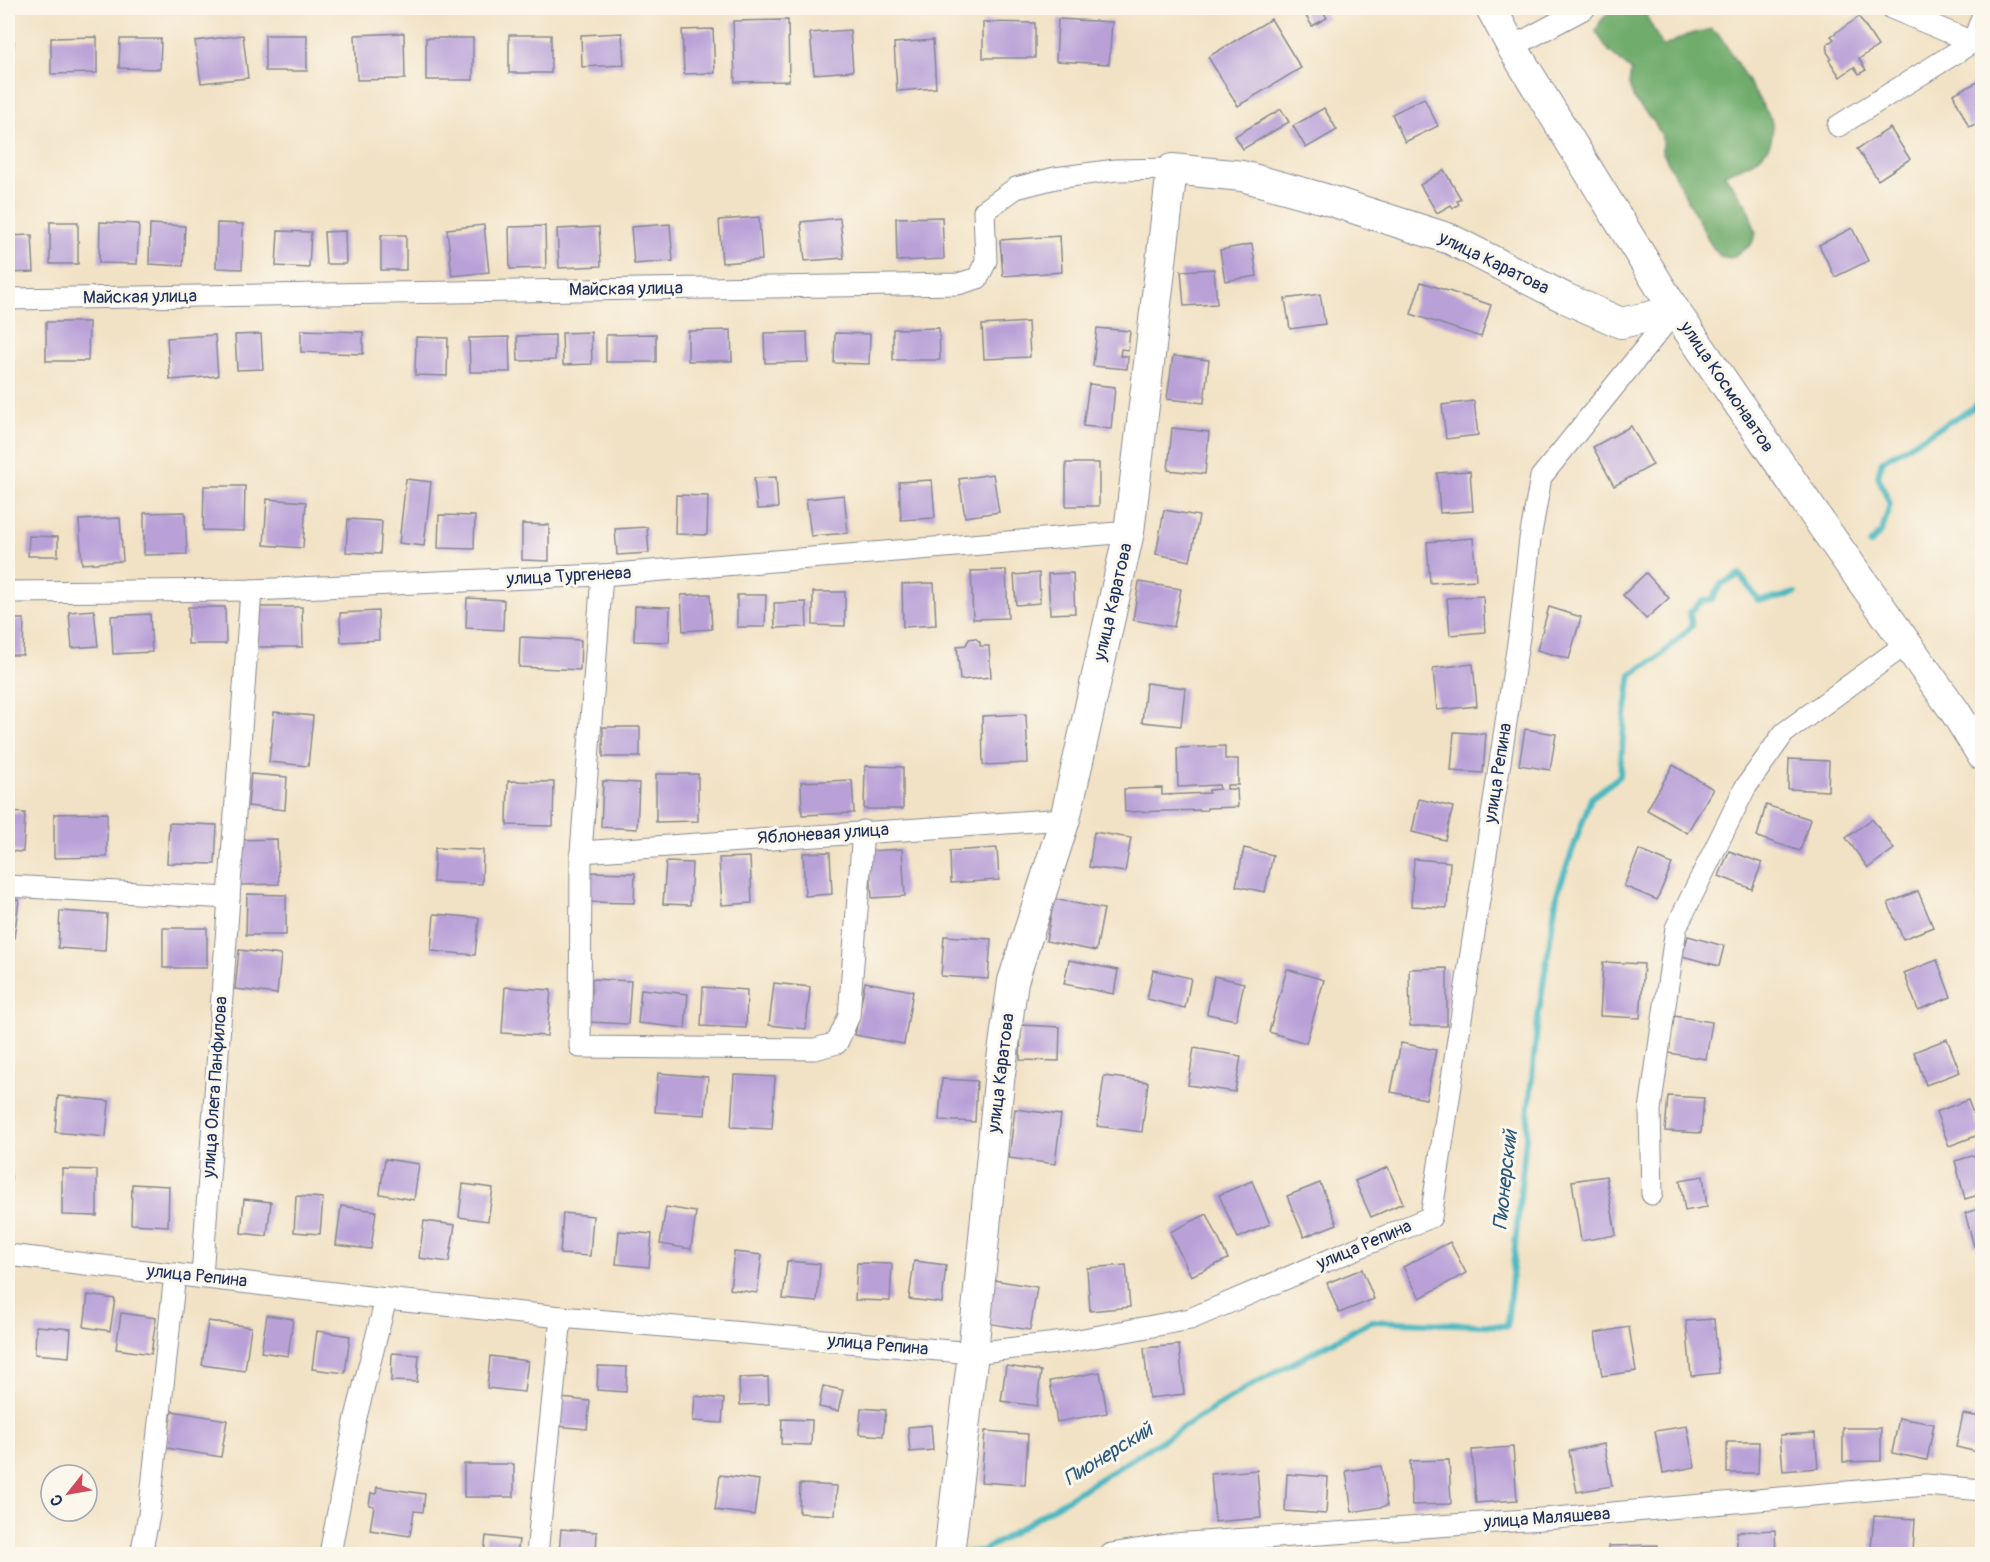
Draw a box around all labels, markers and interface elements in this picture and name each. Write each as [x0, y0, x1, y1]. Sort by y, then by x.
street label: улица Каратова [1434, 226, 1553, 300]
street label: Майская улица [569, 277, 683, 301]
street label: Майская улица [83, 285, 197, 309]
street label: улица Космонавтов [1674, 316, 1779, 457]
street label: улица Каратова [1088, 541, 1138, 664]
street label: улица Тургенева [505, 561, 632, 591]
street label: улица Репина [1479, 721, 1517, 826]
street label: Яблоневая улица [756, 818, 890, 850]
street label: улица Олега Панфилова [197, 995, 233, 1180]
street label: улица Каратова [982, 1012, 1020, 1135]
water label: Пионерский [1487, 1128, 1523, 1231]
street label: улица Репина [1312, 1215, 1415, 1276]
street label: улица Репина [145, 1259, 248, 1293]
street label: улица Репина [826, 1329, 929, 1361]
water label: Пионерский [1059, 1416, 1158, 1491]
north arrow [39, 1463, 99, 1523]
text: С [46, 1491, 68, 1510]
street label: улица Маляшева [1482, 1502, 1611, 1534]

